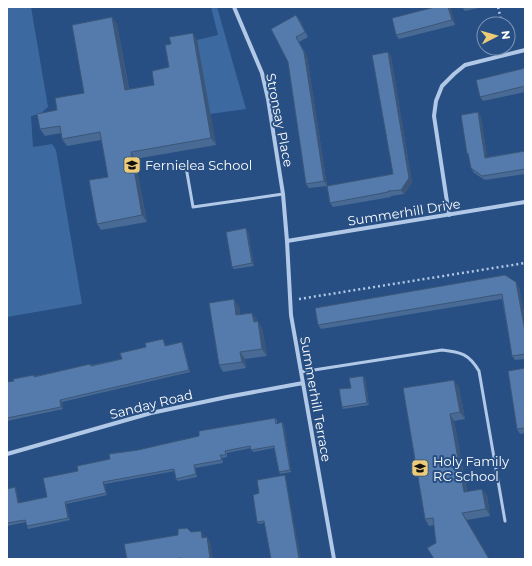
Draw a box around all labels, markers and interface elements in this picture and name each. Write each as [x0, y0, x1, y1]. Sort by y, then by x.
north arrow [476, 16, 516, 56]
text: N [499, 30, 513, 40]
street label: Stronsay Place [263, 72, 297, 168]
school or university icon: Fernielea School [122, 155, 142, 175]
place label: Fernielea School [145, 157, 252, 173]
street label: Summerhill Drive [346, 195, 462, 229]
street label: Summerhill Terrace [297, 335, 335, 463]
street label: Sanday Road [108, 386, 194, 422]
place label: Holy Family RC School [433, 453, 510, 484]
school or university icon: Holy Family RC School [410, 458, 430, 478]

